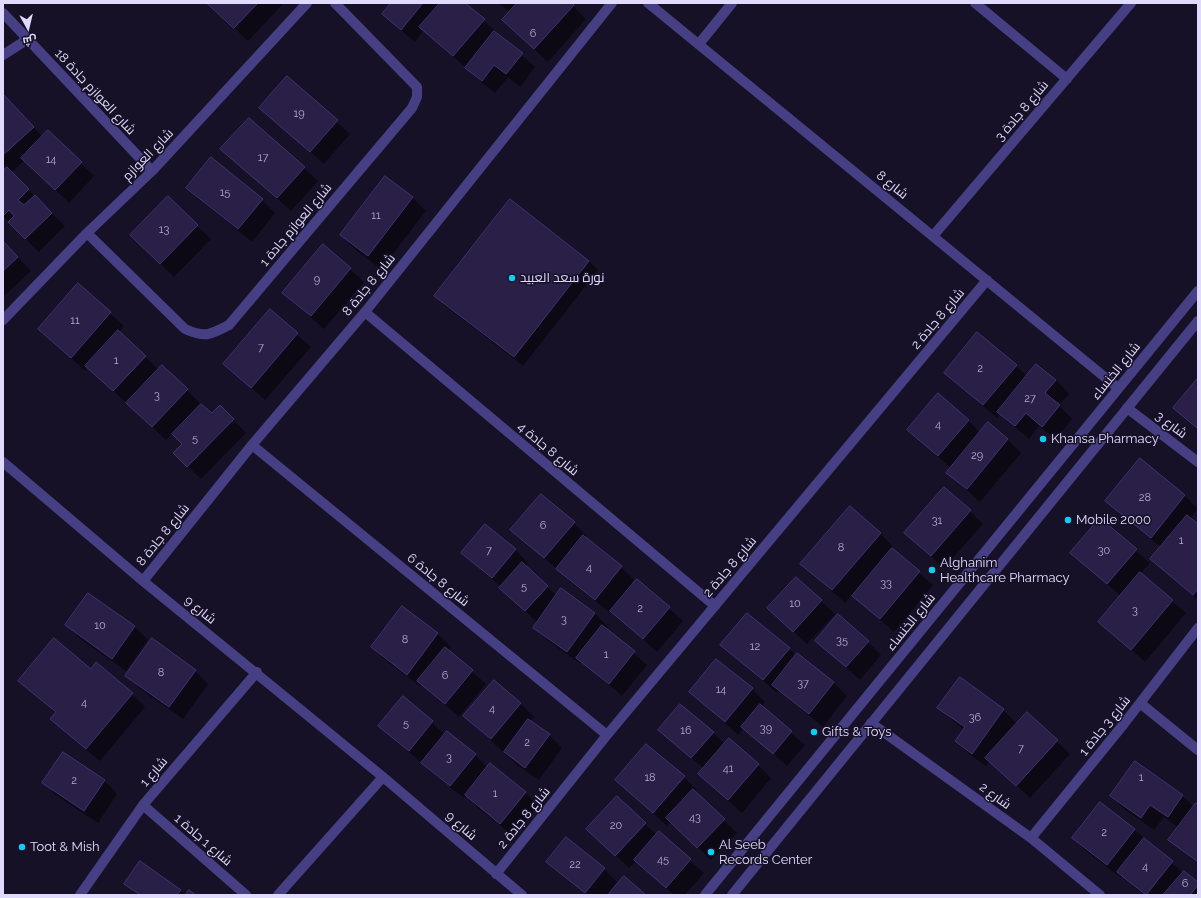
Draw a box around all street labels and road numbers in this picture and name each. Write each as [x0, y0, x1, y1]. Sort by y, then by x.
street label: شارع العوازم جادة 18 [51, 46, 139, 138]
street label: شارع 8 جادة 3 [992, 77, 1052, 145]
street label: شارع العوازم [119, 126, 177, 184]
street label: شارع 8 [873, 168, 911, 202]
street label: شارع العوازم جادة 1 [257, 180, 335, 270]
street label: شارع 8 جادة 8 [339, 251, 399, 319]
street label: شارع 8 جادة 2 [908, 285, 968, 353]
street label: شارع الخنساء [1088, 339, 1144, 403]
street label: شارع 3 [1152, 408, 1190, 442]
street label: شارع 8 جادة 4 [514, 419, 582, 479]
street label: شارع 8 جادة 8 [133, 501, 193, 569]
street label: شارع 8 جادة 2 [700, 533, 760, 601]
street label: شارع 8 جادة 6 [404, 550, 472, 610]
street label: شارع الخنساء [883, 590, 939, 654]
street label: شارع 9 [181, 593, 219, 627]
street label: شارع 3 جادة 1 [1076, 693, 1134, 759]
street label: شارع 1 [137, 754, 171, 790]
street label: شارع 2 [976, 779, 1014, 813]
street label: شارع 8 جادة 2 [494, 784, 554, 852]
street label: شارع 9 [442, 808, 480, 844]
street label: شارع 1 جادة 1 [171, 811, 235, 869]

